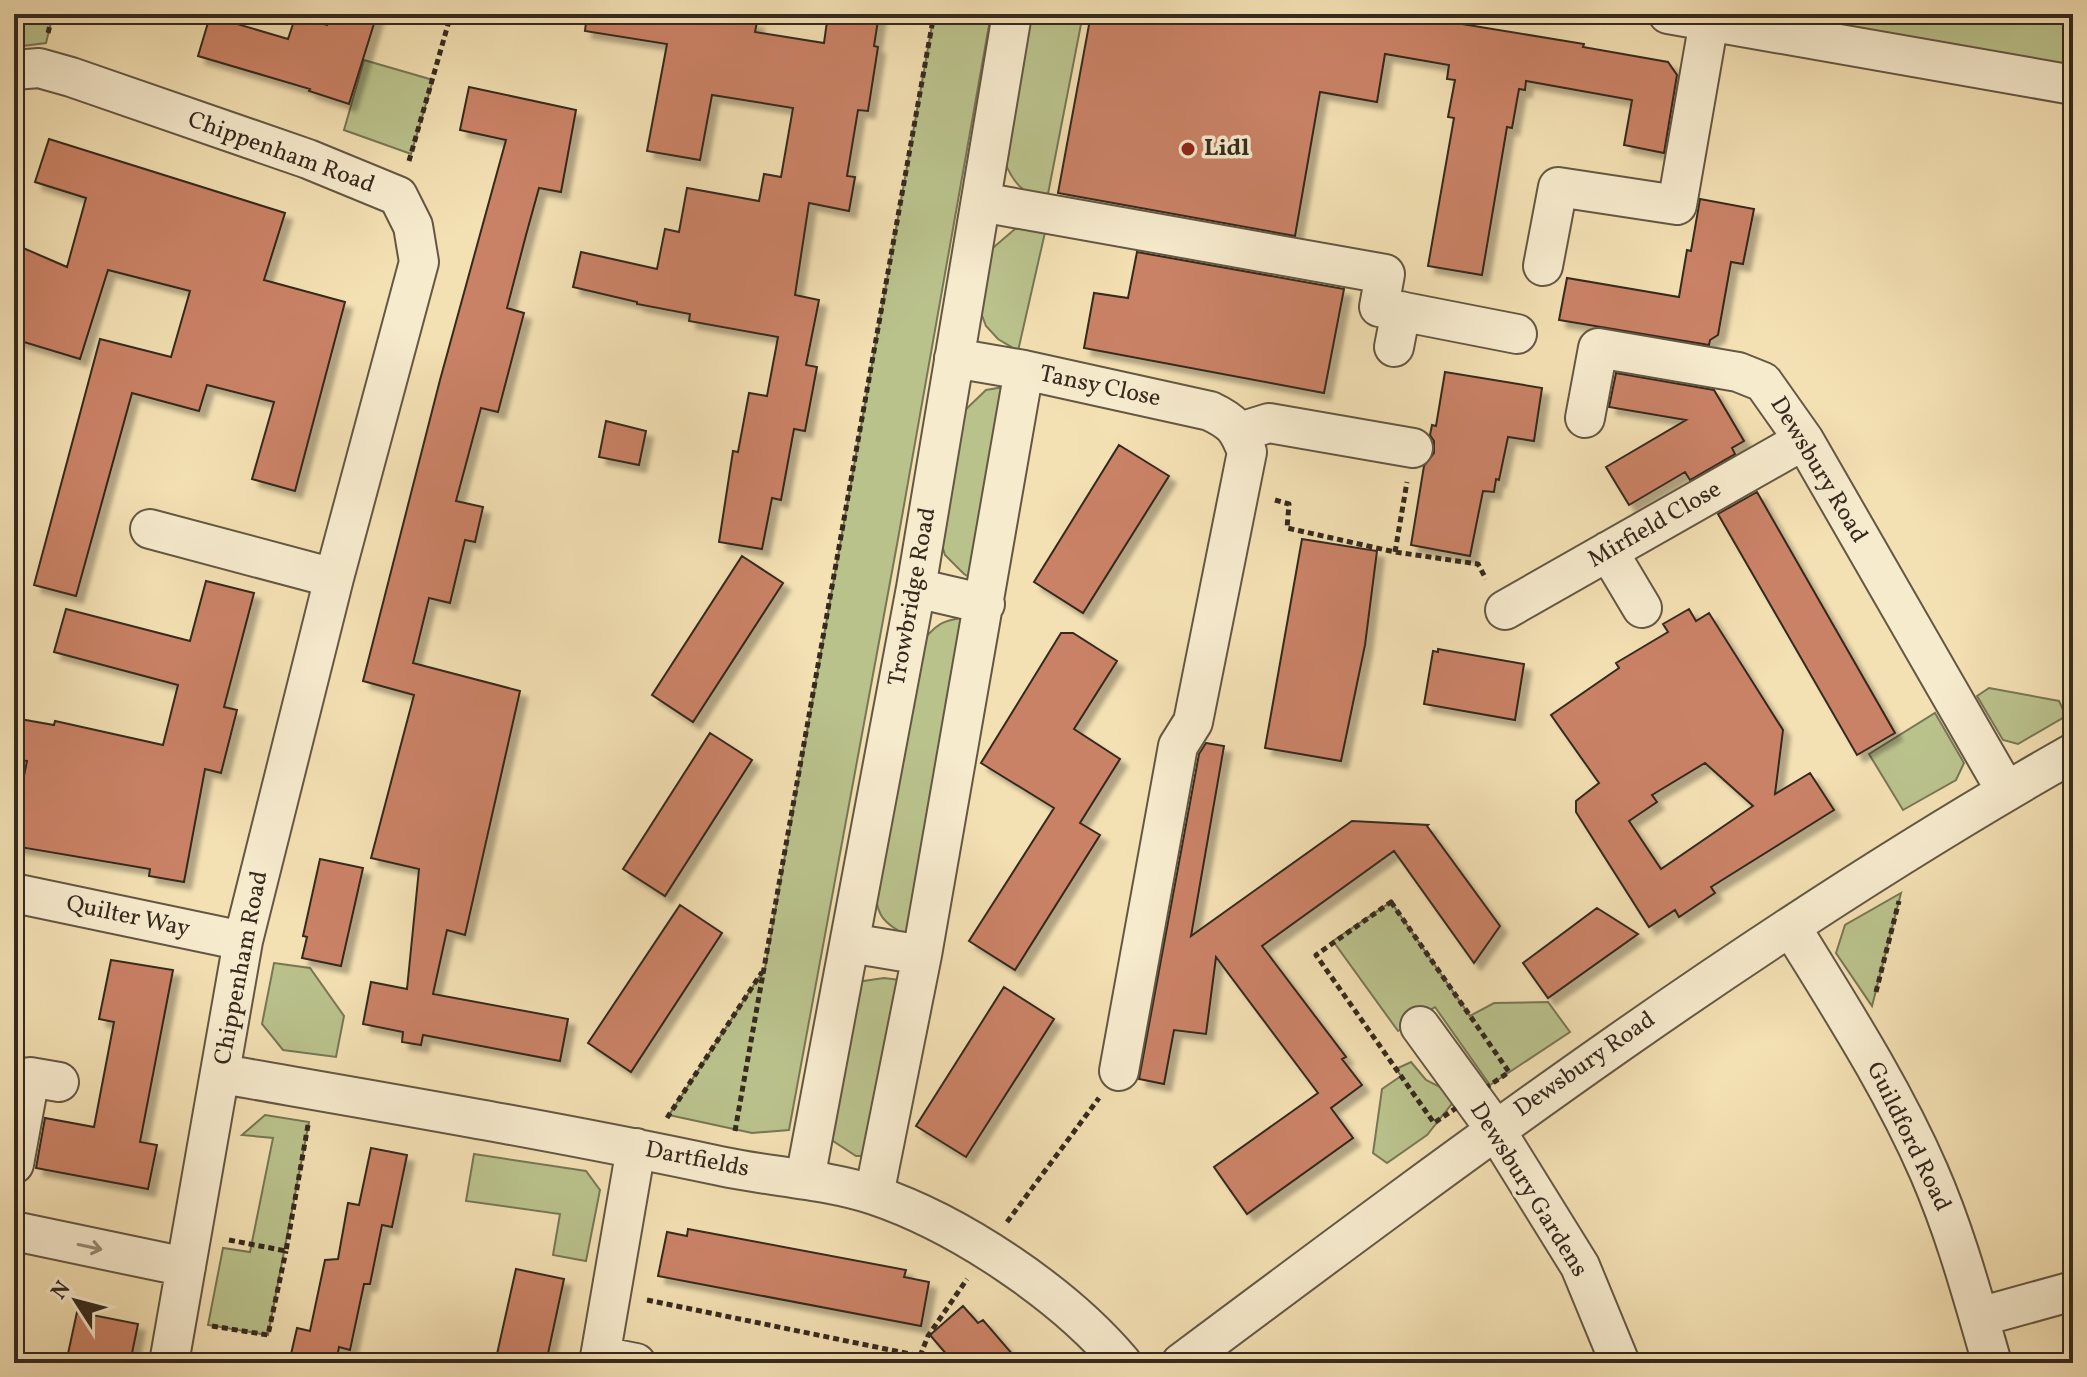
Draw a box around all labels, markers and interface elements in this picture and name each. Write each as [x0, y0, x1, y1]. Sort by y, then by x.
street label: Chippenham Road [183, 103, 379, 203]
place label: Lidl [1204, 132, 1249, 166]
marker: Lidl [1179, 140, 1197, 158]
street label: Tansy Close [1036, 358, 1164, 416]
street label: Dewsbury Road [1761, 390, 1875, 550]
street label: Mirfield Close [1582, 473, 1728, 577]
street label: Trowbridge Road [881, 505, 945, 689]
street label: Chippenham Road [207, 868, 277, 1068]
street label: Quilter Way [63, 887, 193, 947]
street label: Dewsbury Road [1507, 1004, 1663, 1126]
street label: Guildford Road [1857, 1056, 1959, 1218]
street label: Dewsbury Gardens [1460, 1096, 1596, 1284]
street label: Dartfields [642, 1133, 752, 1187]
one-way arrow [77, 1240, 103, 1255]
north arrow [36, 1261, 116, 1341]
text: N [45, 1275, 79, 1306]

